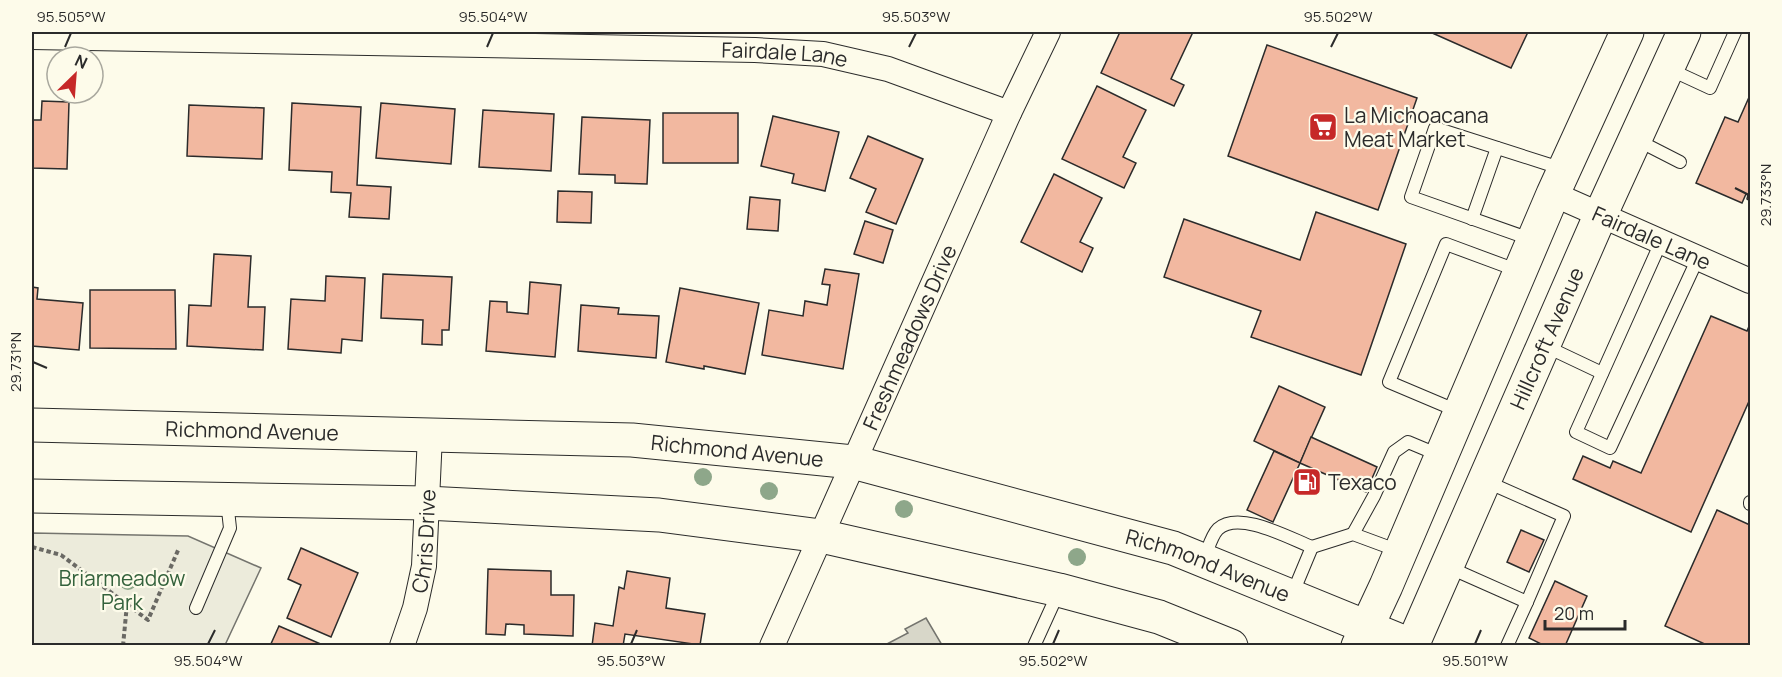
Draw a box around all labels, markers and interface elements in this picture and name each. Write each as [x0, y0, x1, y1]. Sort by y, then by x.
text: 95.505°W [36, 6, 106, 27]
text: 95.504°W [458, 6, 528, 27]
text: 95.503°W [882, 6, 950, 27]
text: 95.502°W [1304, 6, 1372, 27]
street label: Fairdale Lane [721, 35, 851, 73]
north arrow [45, 45, 105, 105]
text: N [71, 49, 91, 74]
place label: La Michoacana Meat Market [1344, 101, 1489, 153]
supermarket icon: La Michoacana Meat Market [1307, 111, 1339, 143]
text: 29.733°N [1755, 164, 1776, 226]
street label: Fairdale Lane [1588, 199, 1715, 276]
street label: Freshmeadows Drive [856, 240, 963, 434]
street label: Hillcroft Avenue [1503, 263, 1590, 414]
text: 29.731°N [5, 332, 26, 392]
street label: Richmond Avenue [165, 414, 339, 447]
street label: Richmond Avenue [650, 428, 825, 473]
fuel station icon: Texaco [1291, 466, 1323, 498]
place label: Texaco [1328, 468, 1397, 496]
street label: Chris Drive [405, 488, 442, 596]
street label: Richmond Avenue [1123, 522, 1294, 608]
park label: Briarmeadow Park [59, 564, 185, 616]
scale bar [1545, 593, 1624, 631]
text: 20 m [1554, 601, 1594, 625]
text: 95.504°W [173, 650, 243, 671]
text: 95.503°W [597, 650, 665, 671]
text: 95.502°W [1019, 650, 1087, 671]
text: 95.501°W [1442, 650, 1508, 671]

